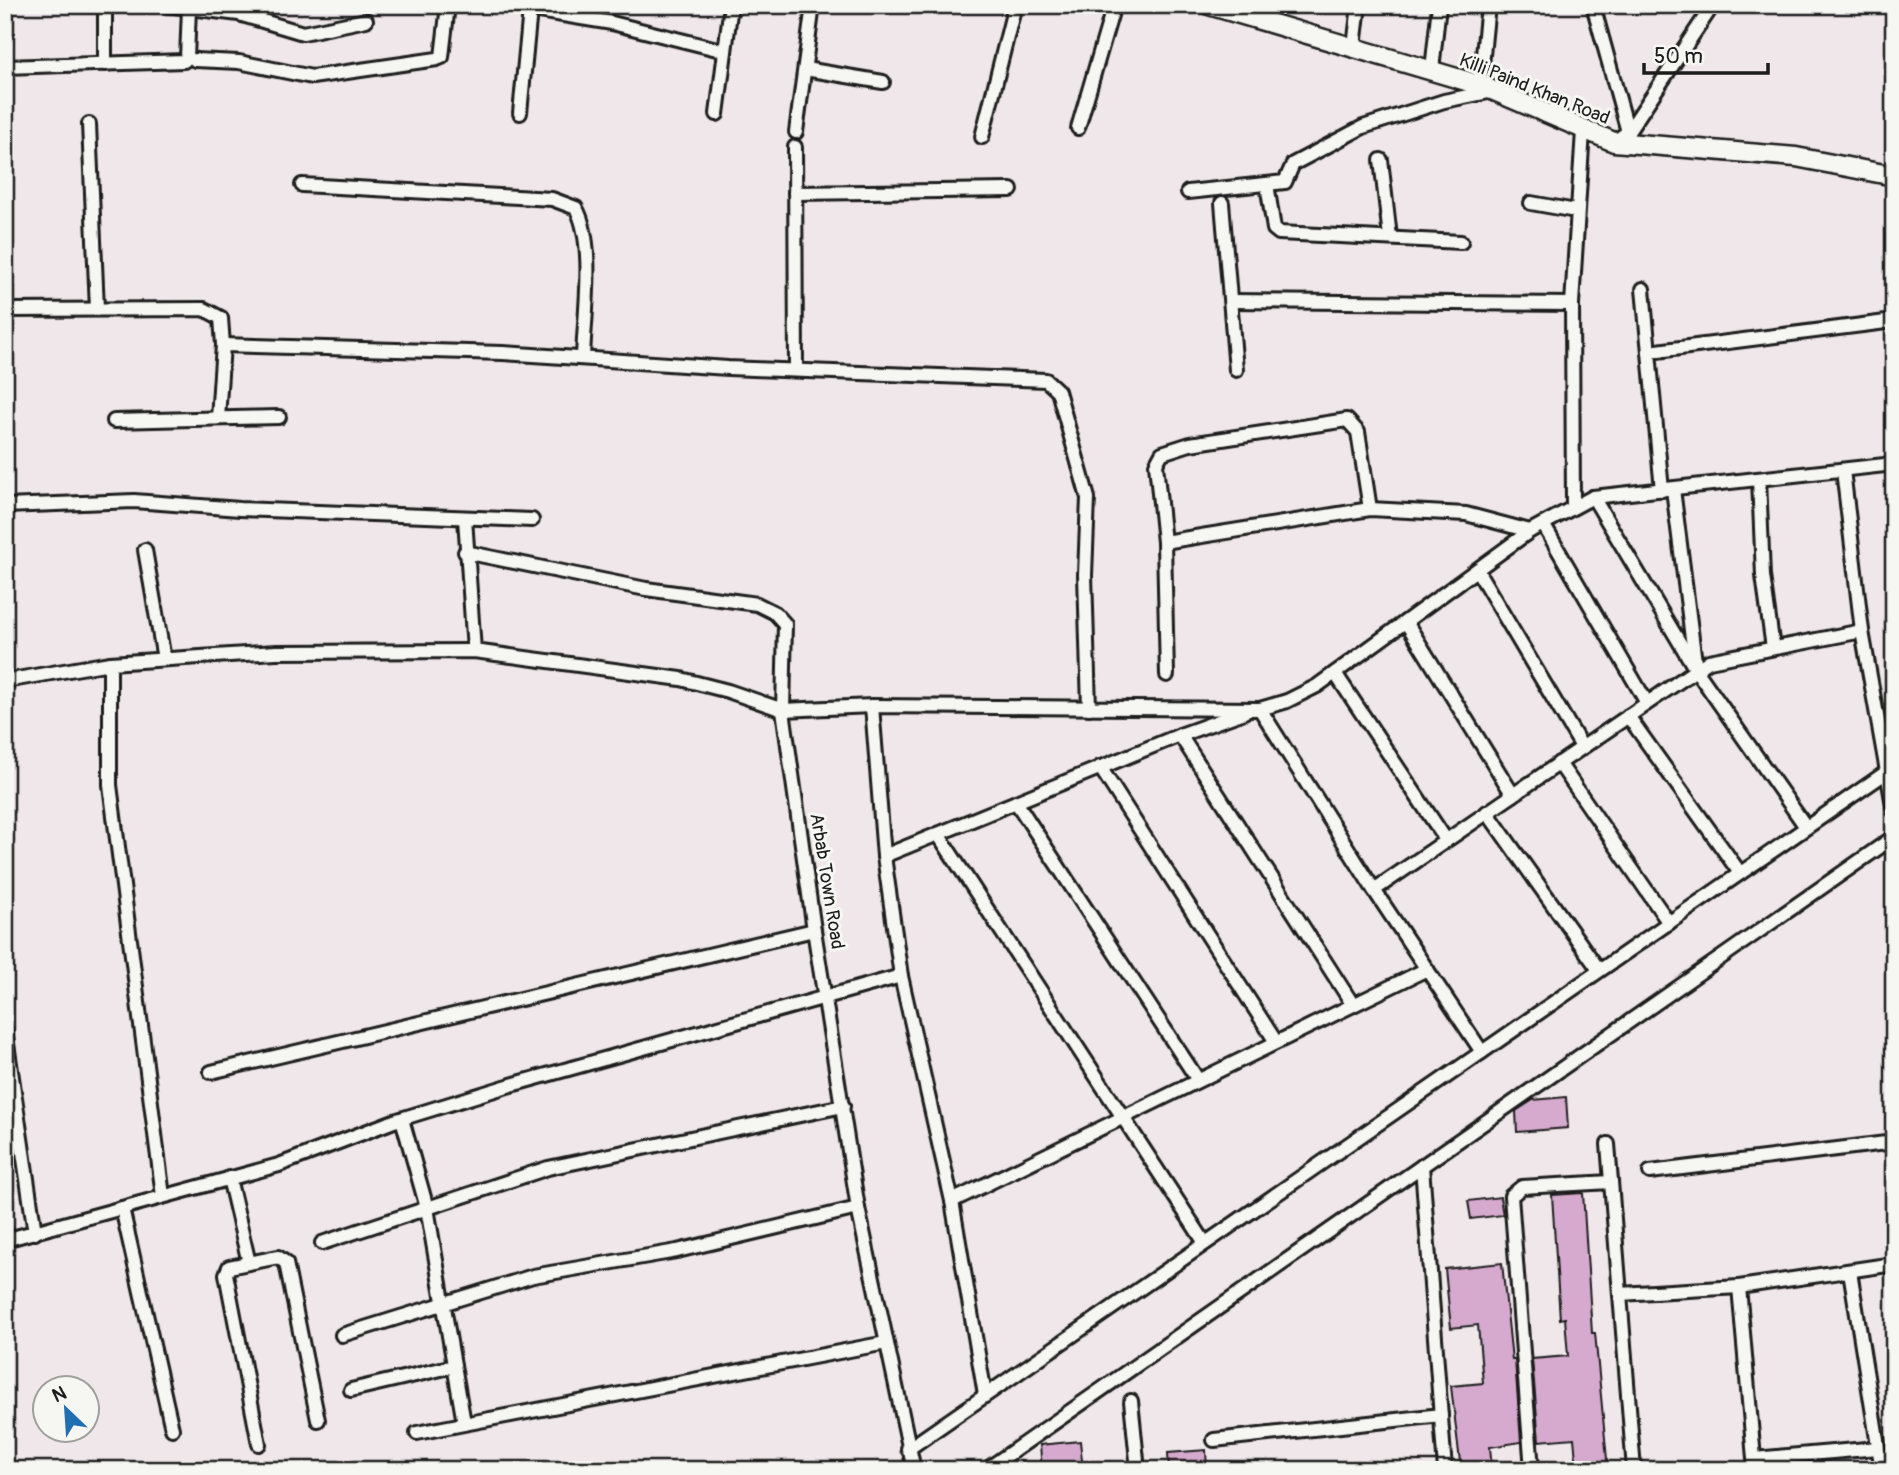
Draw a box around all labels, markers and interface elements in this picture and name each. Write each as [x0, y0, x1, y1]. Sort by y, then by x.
scale bar [1644, 32, 1768, 76]
text: 50 m [1654, 43, 1703, 70]
street label: Killi Paind Khan Road [1456, 48, 1613, 130]
street label: Arbab Town Road [804, 811, 850, 951]
north arrow [32, 1374, 102, 1444]
text: N [48, 1381, 70, 1408]

